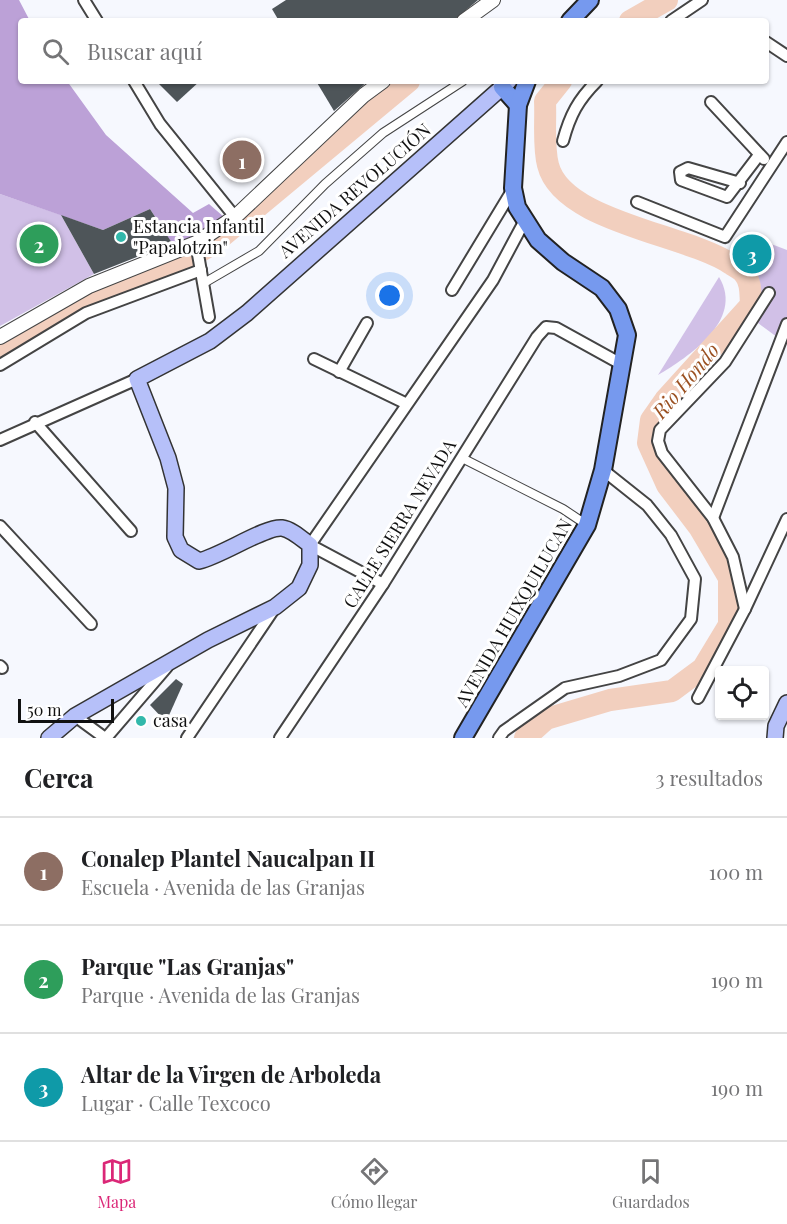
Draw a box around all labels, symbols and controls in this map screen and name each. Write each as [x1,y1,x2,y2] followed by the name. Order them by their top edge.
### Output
[18,18,769,84] search box
[39,35,72,68] icon: search
[87,36,202,66] text: Buscar aquí
[273,117,436,264] street label: AVENIDA REVOLUCIÓN
[222,138,262,182] pin: 1
[133,214,265,259] place label: Estancia Infantil "Papalotzin"
[20,222,58,266] pin: 2
[114,230,128,244] marker: Estancia Infantil "Papalotzin"
[732,232,771,276] pin: 3
[375,281,404,310] your location
[645,337,724,424] water label: Rio Hondo
[337,434,461,612] street label: CALLE SIERRA NEVADA
[449,514,577,712] street label: AVENIDA HUIXQUILUCAN
[715,666,769,720] map controls
[715,666,769,720] button: locate
[18,696,114,724] scale bar
[27,699,61,720] text: 50 m
[153,708,188,732] place label: casa
[134,714,148,728] marker: casa
[24,760,93,795] text: Cerca
[656,764,763,791] text: 3 resultados
[81,843,375,873] text: Conalep Plantel Naucalpan II
[40,858,47,885] text: 1
[709,858,763,885] text: 100 m
[81,873,365,900] text: Escuela · Avenida de las Granjas
[81,951,294,981] text: Parque "Las Granjas"
[38,966,49,993] text: 2
[711,966,763,993] text: 190 m
[81,981,360,1008] text: Parque · Avenida de las Granjas
[81,1059,381,1089] text: Altar de la Virgen de Arboleda
[39,1074,48,1101] text: 3
[711,1074,763,1101] text: 190 m
[81,1089,271,1116] text: Lugar · Calle Texcoco
[97,1155,136,1212] tab: Mapa
[331,1155,418,1212] tab: Cómo llegar
[612,1155,690,1212] tab: Guardados

